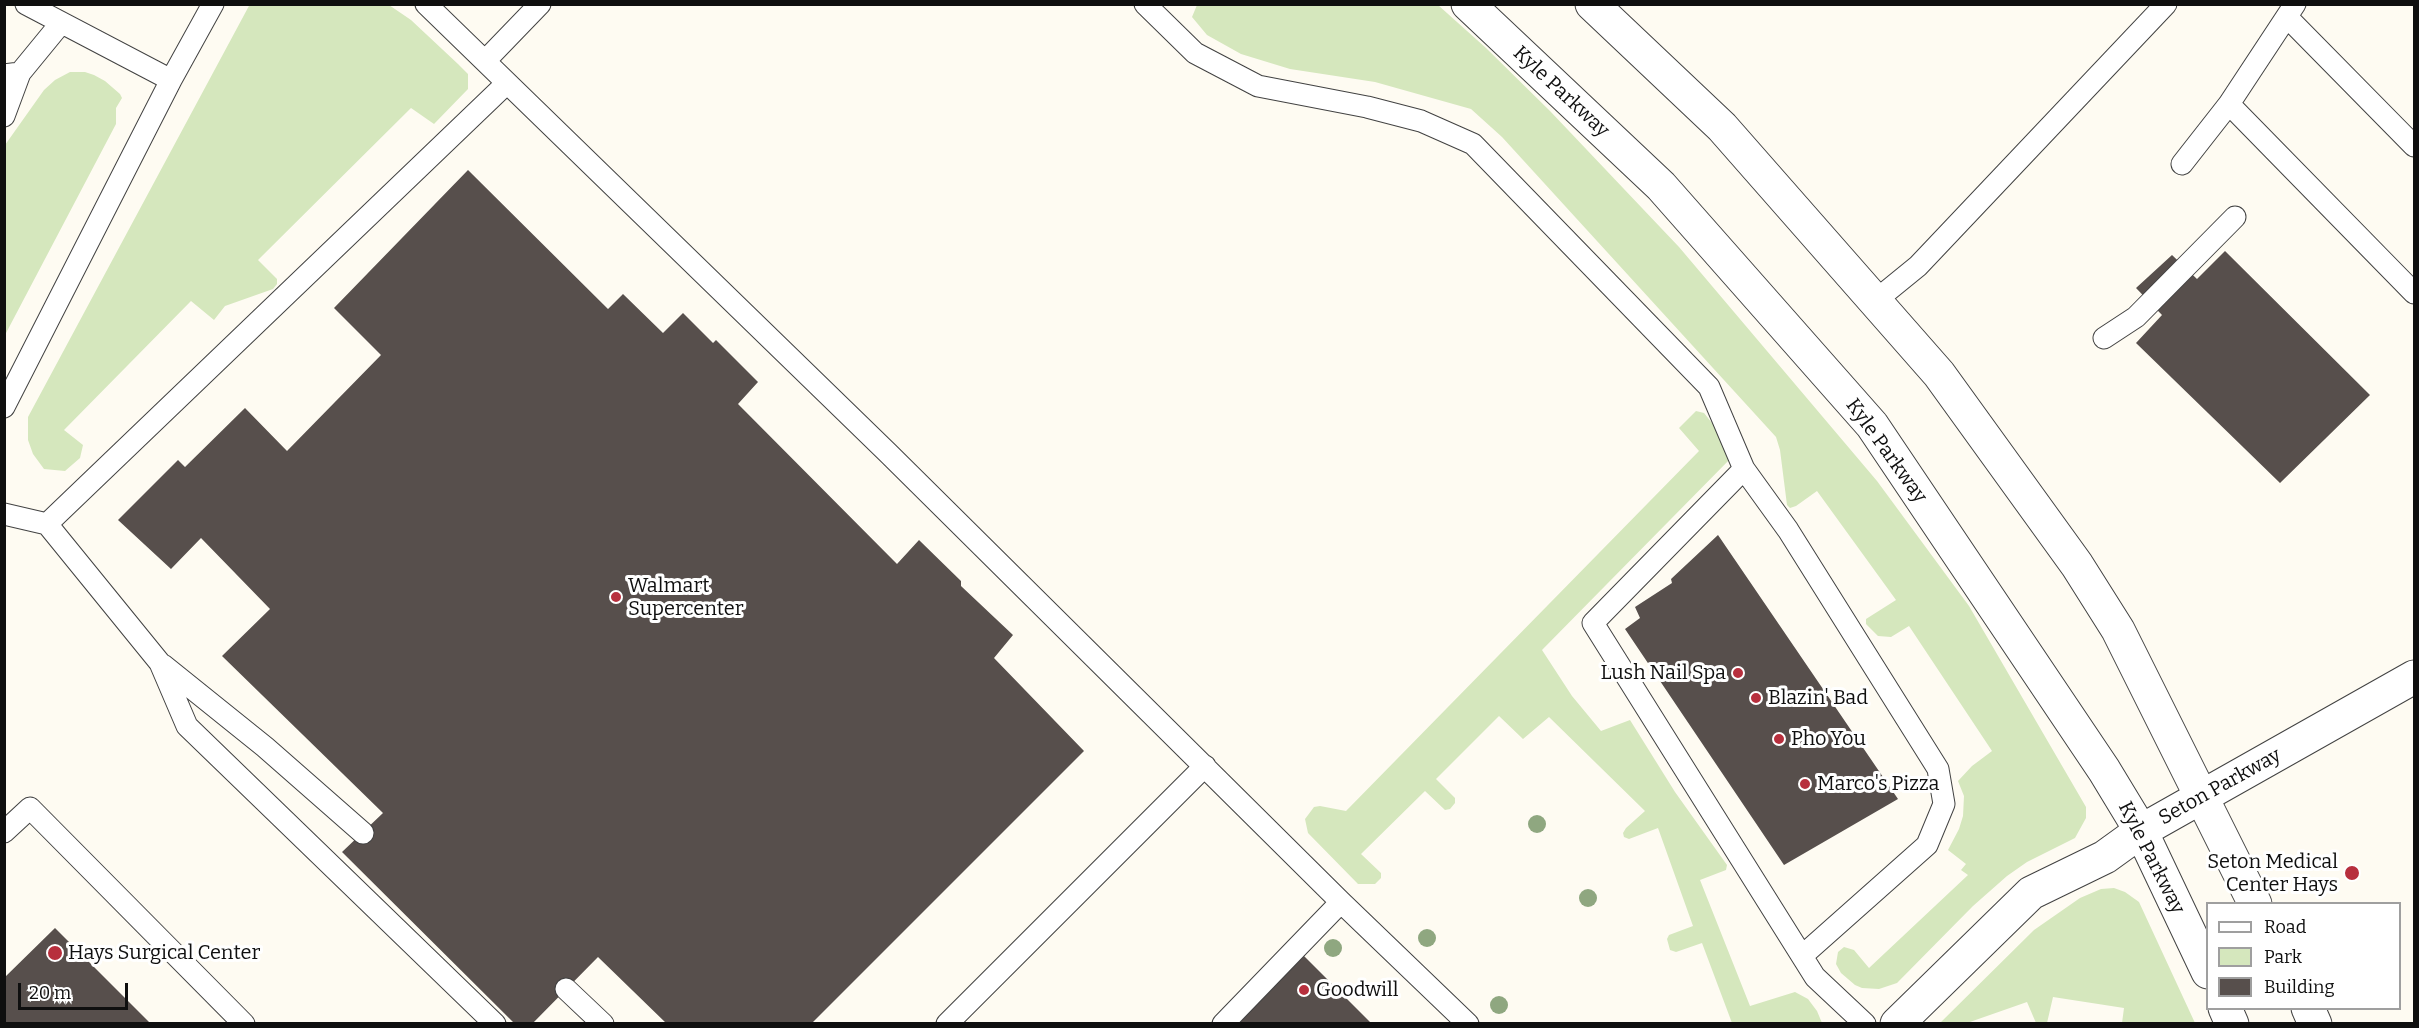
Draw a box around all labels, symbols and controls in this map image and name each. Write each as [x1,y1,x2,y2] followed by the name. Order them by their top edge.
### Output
[1508,41,1614,143] street label: Kyle Parkway
[1840,394,1932,508] street label: Kyle Parkway
[628,574,744,621] place label: Walmart Supercenter
[609,590,623,604] marker: Walmart Supercenter
[1600,661,1726,685] place label: Lush Nail Spa
[1731,666,1745,680] marker: Lush Nail Spa
[1768,686,1868,710] place label: Blazin' Bad
[1749,691,1763,705] marker: Blazin' Bad
[1791,727,1866,751] place label: Pho You
[1772,732,1786,746] marker: Pho You
[2155,743,2285,831] street label: Seton Parkway
[1817,772,1939,796] place label: Marco's Pizza
[1798,777,1812,791] marker: Marco's Pizza
[2112,798,2190,918] street label: Kyle Parkway
[2207,850,2338,897] place label: Seton Medical Center Hays
[2343,864,2361,882] marker: Seton Medical Center Hays
[2206,902,2401,1010] legend
[2264,916,2306,938] text: Road
[68,941,260,965] place label: Hays Surgical Center
[46,944,64,962] marker: Hays Surgical Center
[2264,946,2302,968] text: Park
[21,971,130,1009] scale bar
[2264,976,2335,998] text: Building
[1316,978,1399,1002] place label: Goodwill
[29,982,71,1004] text: 20 m
[1297,983,1311,997] marker: Goodwill

